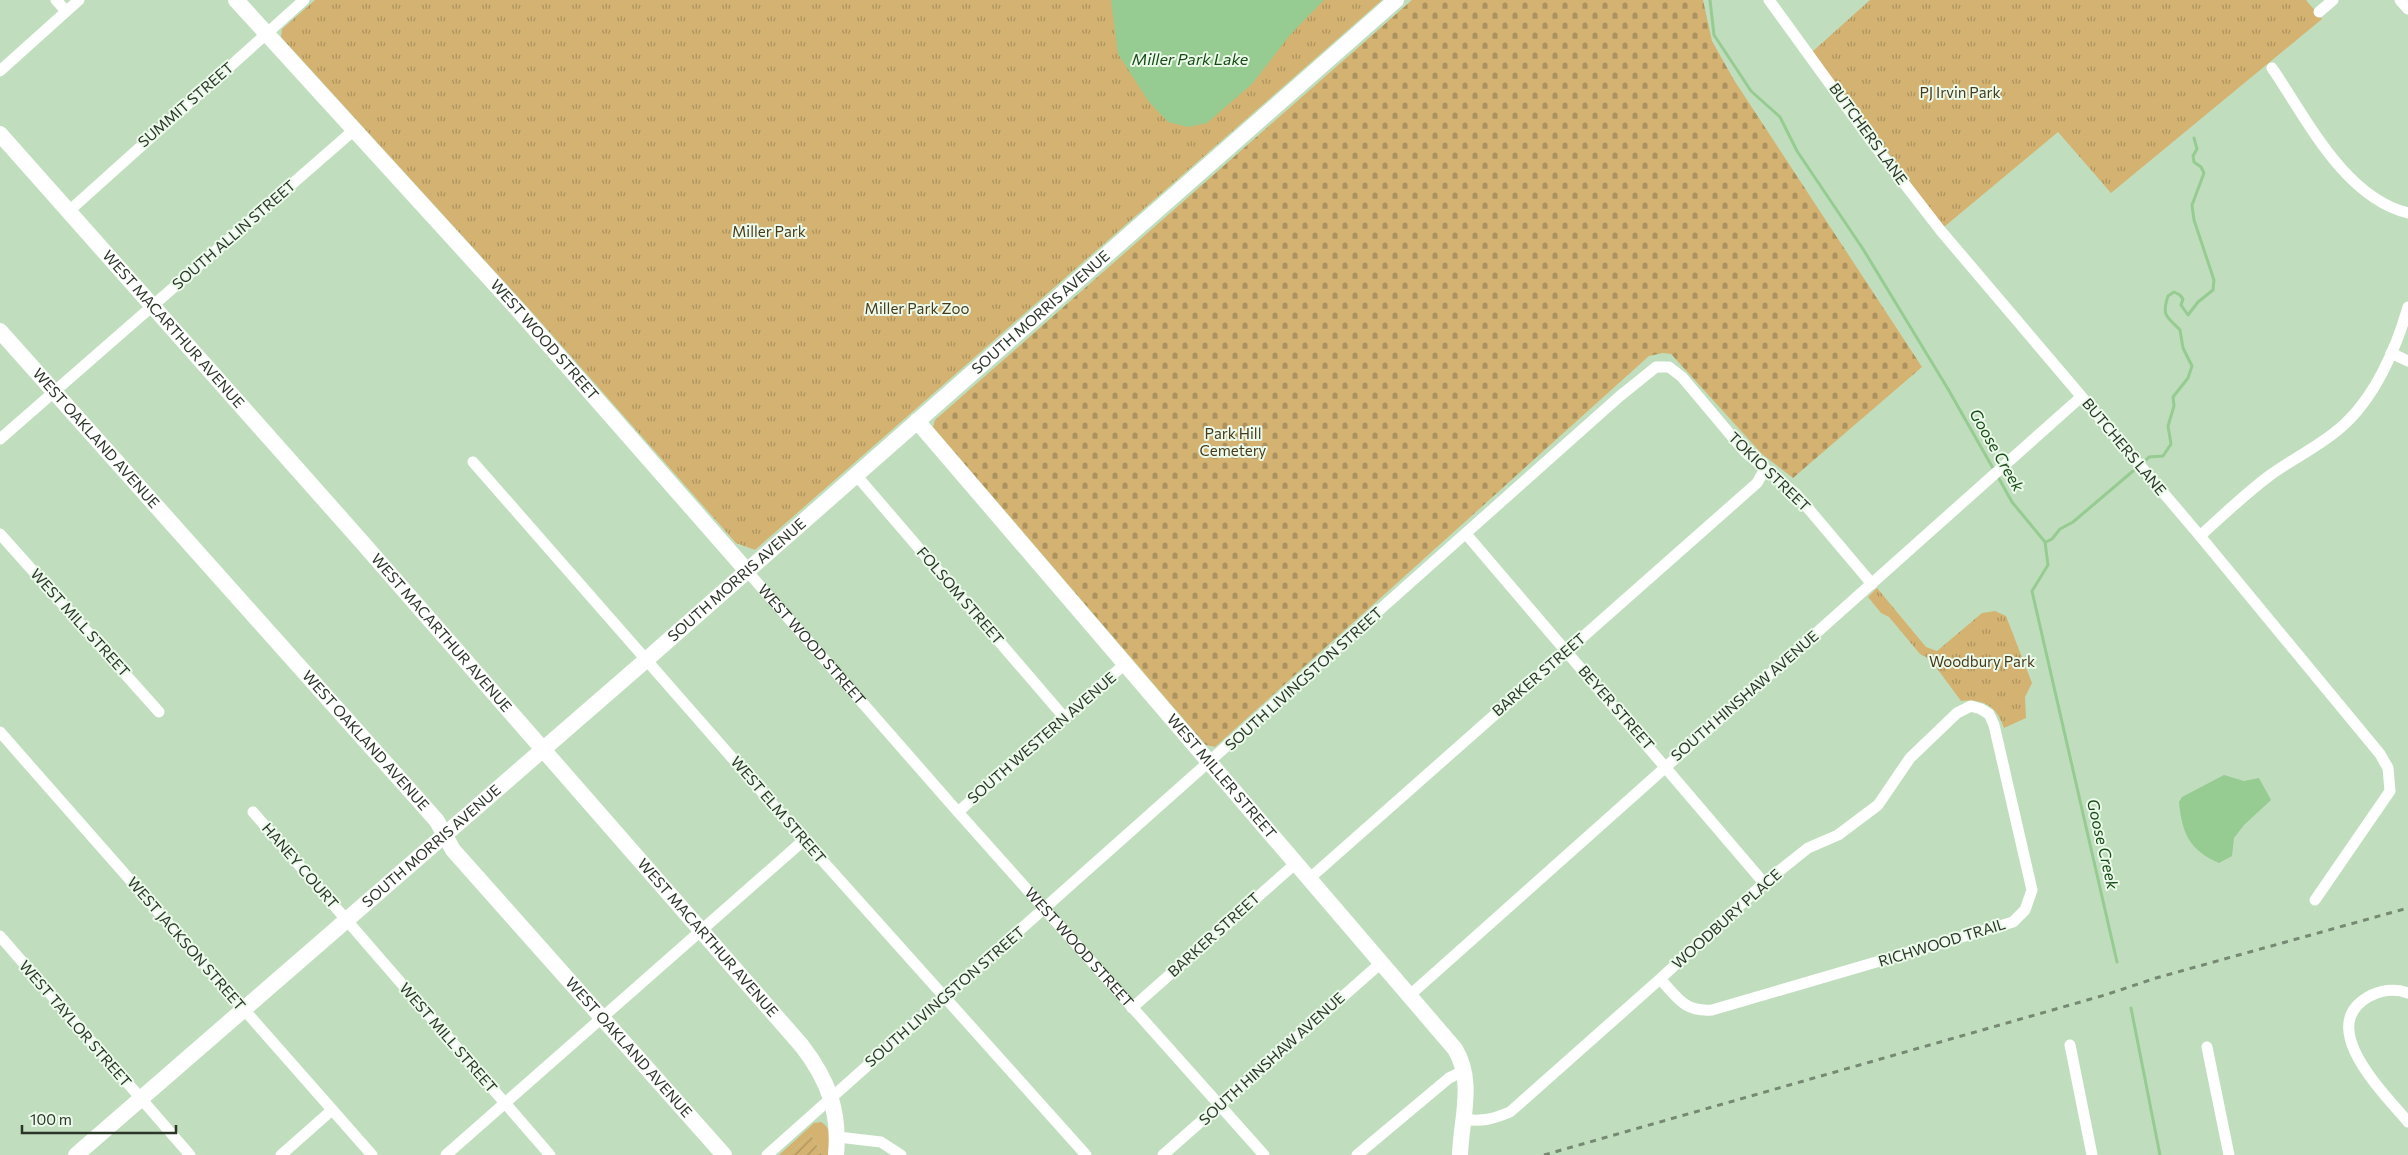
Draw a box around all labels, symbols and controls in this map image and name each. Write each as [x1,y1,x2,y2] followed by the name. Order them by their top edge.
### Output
[1132,49,1249,68] water label: Miller Park Lake
[134,58,237,151] street label: SUMMIT STREET
[1826,79,1912,188] street label: BUTCHERS LANE
[1919,83,2001,101] park label: PJ Irvin Park
[168,176,299,293] street label: SOUTH ALLIN STREET
[732,222,806,240] park label: Miller Park
[99,246,249,411] street label: WEST MACARTHUR AVENUE
[968,246,1113,377] street label: SOUTH MORRIS AVENUE
[487,275,603,404] street label: WEST WOOD STREET
[865,299,969,317] park label: Miller Park Zoo
[29,364,164,512] street label: WEST OAKLAND AVENUE
[2079,394,2171,499] street label: BUTCHERS LANE
[1966,405,2029,495] water label: Goose Creek
[1200,424,1267,459] park label: Park Hill Cemetery
[1725,428,1815,515] street label: TOKIO STREET
[664,514,809,645] street label: SOUTH MORRIS AVENUE
[914,543,1008,648] street label: FOLSOM STREET
[368,549,516,715] street label: WEST MACARTHUR AVENUE
[27,564,134,681] street label: WEST MILL STREET
[755,580,870,708] street label: WEST WOOD STREET
[1221,603,1386,754] street label: SOUTH LIVINGSTON STREET
[1667,626,1822,764] street label: SOUTH HINSHAW AVENUE
[1488,629,1589,720] street label: BARKER STREET
[1929,652,2035,670] park label: Woodbury Park
[1575,661,1659,753] street label: BEYER STREET
[299,666,433,814] street label: WEST OAKLAND AVENUE
[963,668,1119,807] street label: SOUTH WESTERN AVENUE
[1164,710,1281,842] street label: WEST MILLER STREET
[727,752,830,867] street label: WEST ELM STREET
[358,780,504,911] street label: SOUTH MORRIS AVENUE
[2084,797,2123,891] water label: Goose Creek
[259,819,343,912] street label: HANEY COURT
[634,854,782,1020] street label: WEST MACARTHUR AVENUE
[1668,864,1785,972] street label: WOODBURY PLACE
[124,873,250,1014] street label: WEST JACKSON STREET
[1022,883,1138,1011] street label: WEST WOOD STREET
[1164,888,1263,980] street label: BARKER STREET
[1876,914,2008,970] street label: RICHWOOD TRAIL
[861,922,1028,1070] street label: SOUTH LIVINGSTON STREET
[16,956,136,1091] street label: WEST TAYLOR STREET
[562,973,696,1121] street label: WEST OAKLAND AVENUE
[396,979,502,1096] street label: WEST MILL STREET
[1195,988,1348,1128] street label: SOUTH HINSHAW AVENUE
[22,1102,176,1134] scale bar
[30,1110,72,1128] text: 100 m

